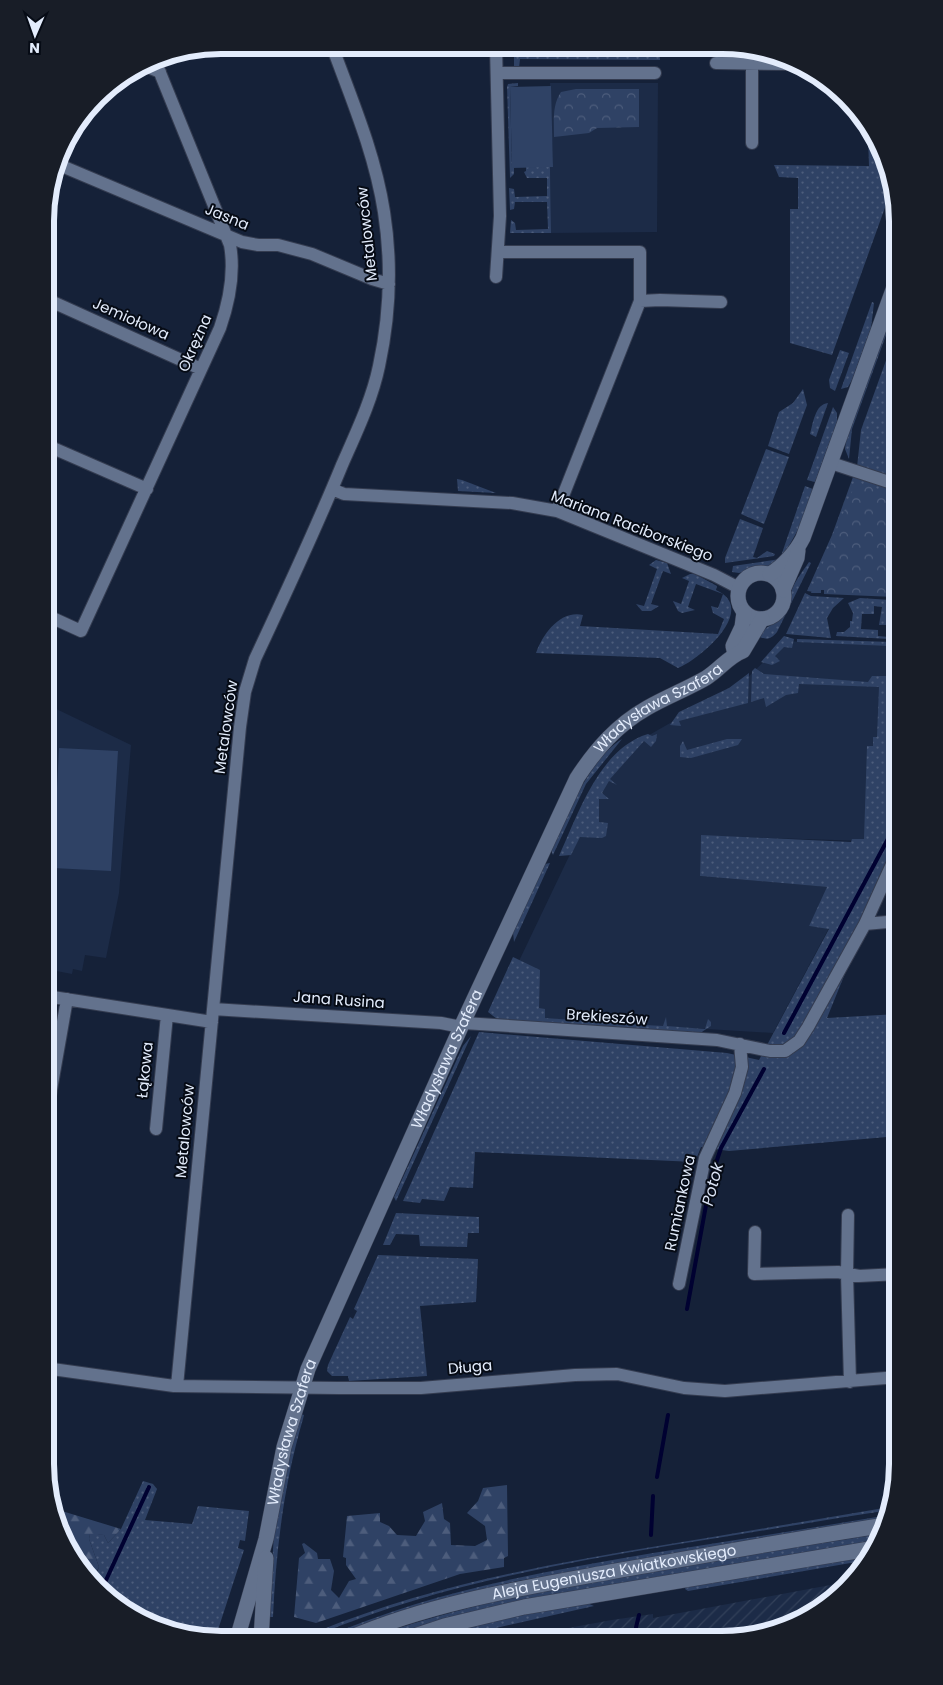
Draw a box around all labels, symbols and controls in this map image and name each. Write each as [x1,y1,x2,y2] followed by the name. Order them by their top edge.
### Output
[10,10,60,60] north arrow
[29,38,40,58] text: N
[351,185,382,282] street label: Metalowców
[202,198,252,235] street label: Jasna
[90,292,173,345] street label: Jemiołowa
[173,311,217,375] street label: Okrężna
[548,485,716,566] street label: Mariana Raciborskiego
[589,658,727,757] street label: Władysława Szafera
[209,678,243,775] street label: Metalowców
[293,986,386,1013] street label: Jana Rusina
[406,986,487,1132] street label: Władysława Szafera
[566,1003,649,1030] street label: Brekieszów
[131,1041,158,1099] street label: Łąkowa
[170,1082,199,1179] street label: Metalowców
[659,1153,700,1253] street label: Rumiankowa
[696,1159,729,1208] water label: Potok
[447,1354,493,1379] street label: Długa
[262,1355,321,1507] street label: Władysława Szafera
[490,1539,738,1604] street label: Aleja Eugeniusza Kwiatkowskiego

